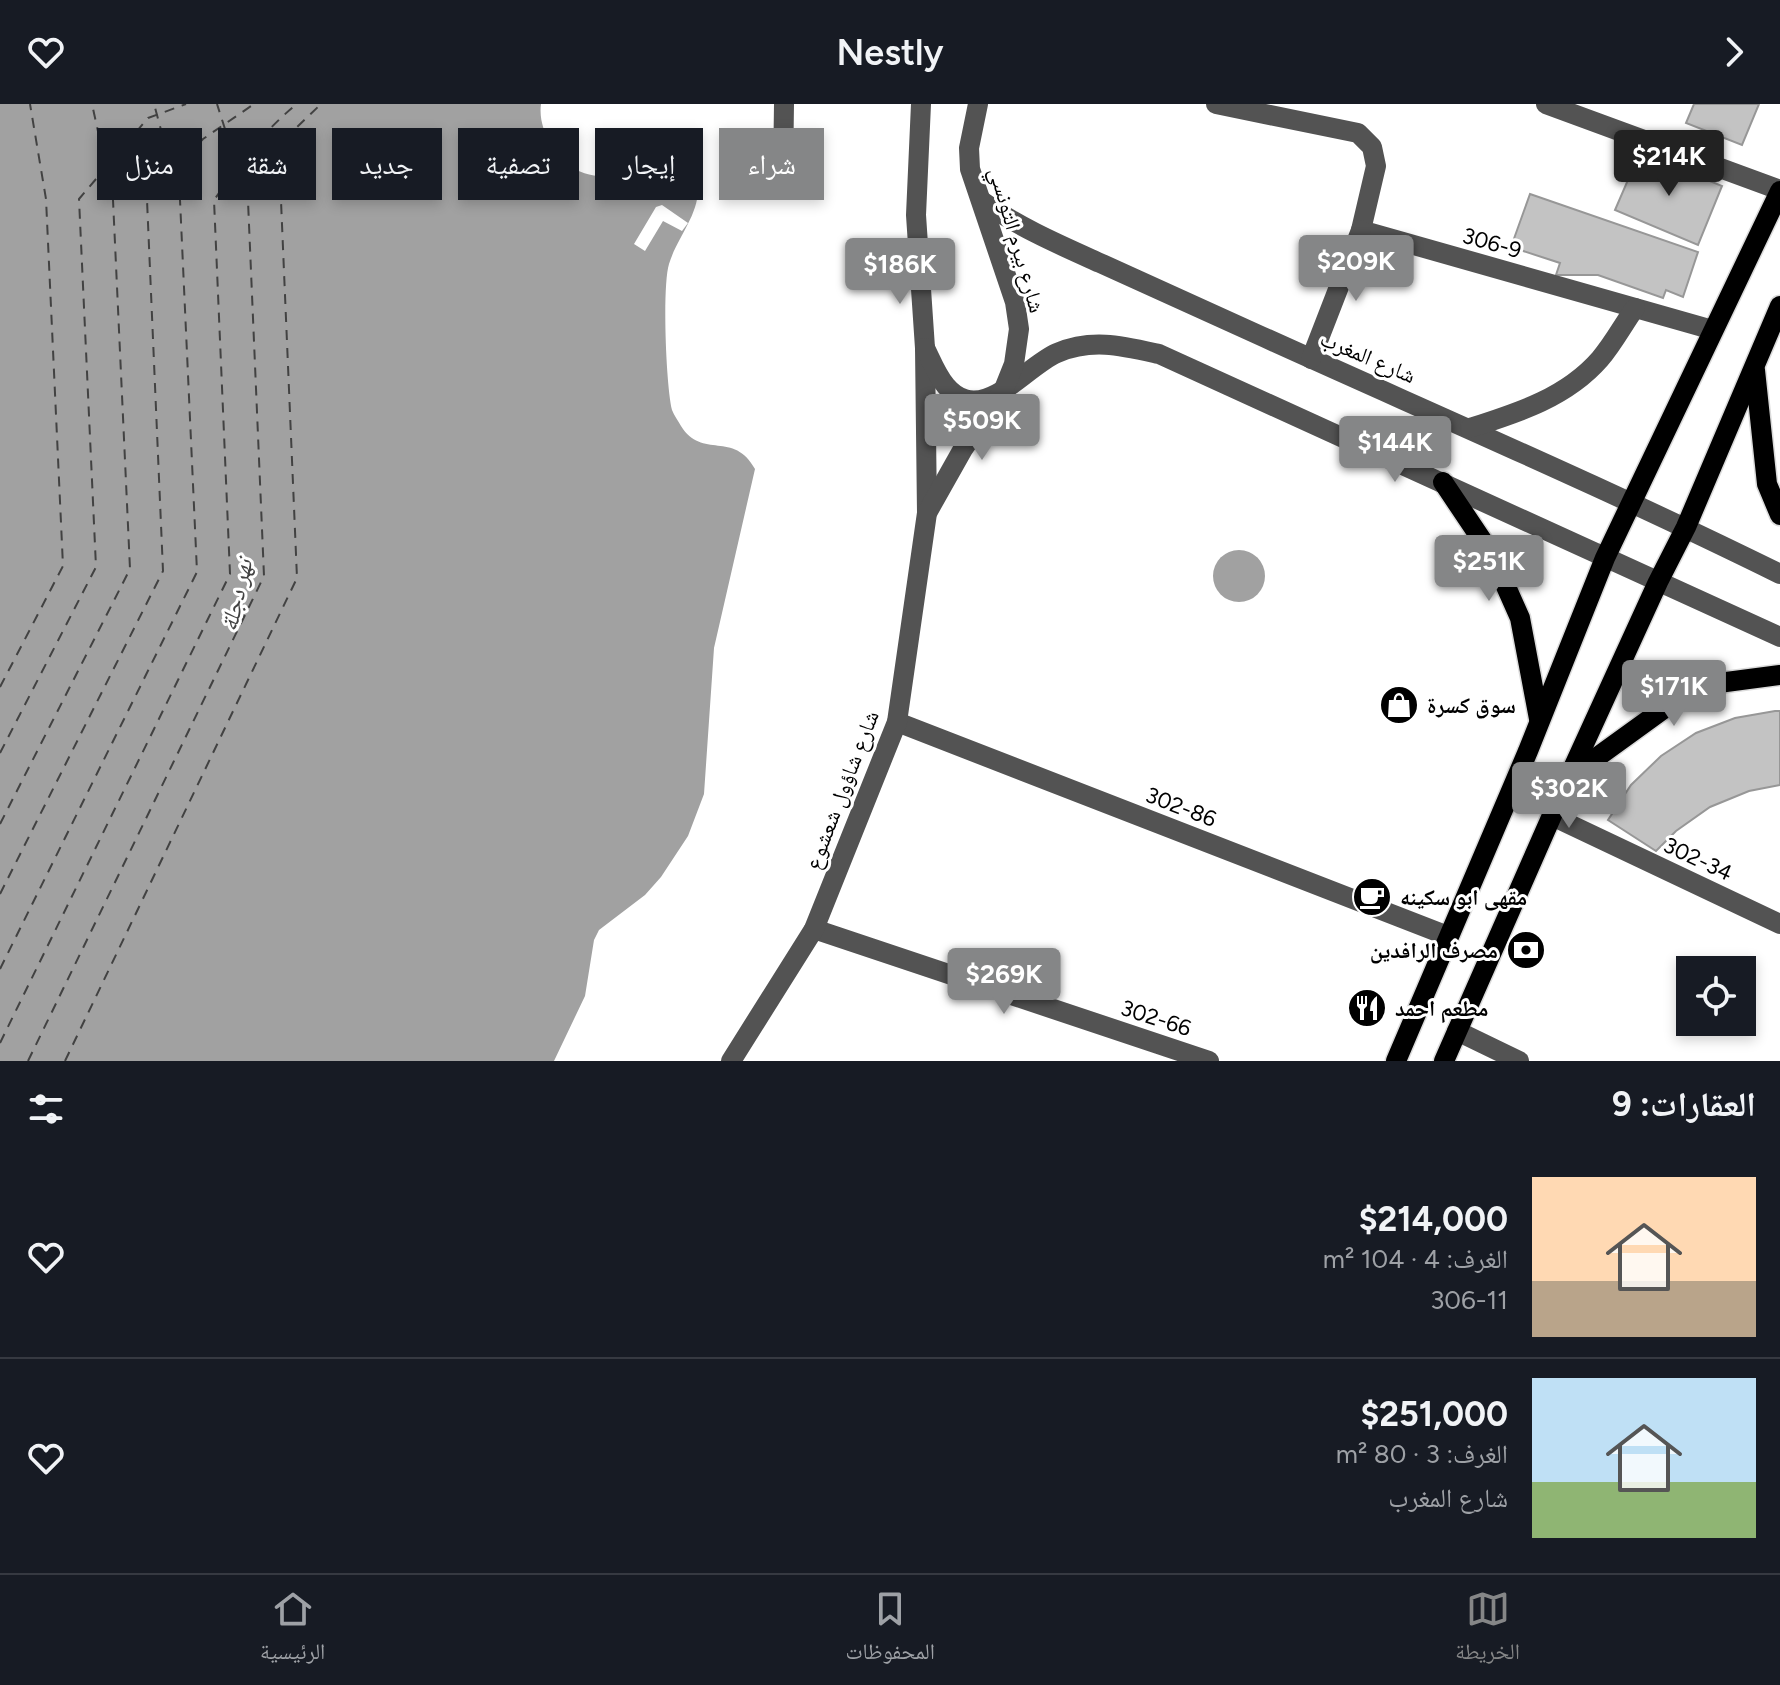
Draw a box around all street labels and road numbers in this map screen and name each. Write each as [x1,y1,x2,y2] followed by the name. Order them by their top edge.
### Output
[980,164,1051,317] street label: شارع بيرم التونسي
[1459,222,1525,264] street label: 306-9
[1316,325,1420,389] street label: شارع المغرب
[799,707,885,873] street label: شارع شاؤول شعشوع
[1142,781,1220,833] street label: 302-86
[1659,831,1737,887] street label: 302-34
[1117,994,1195,1042] street label: 302-66

